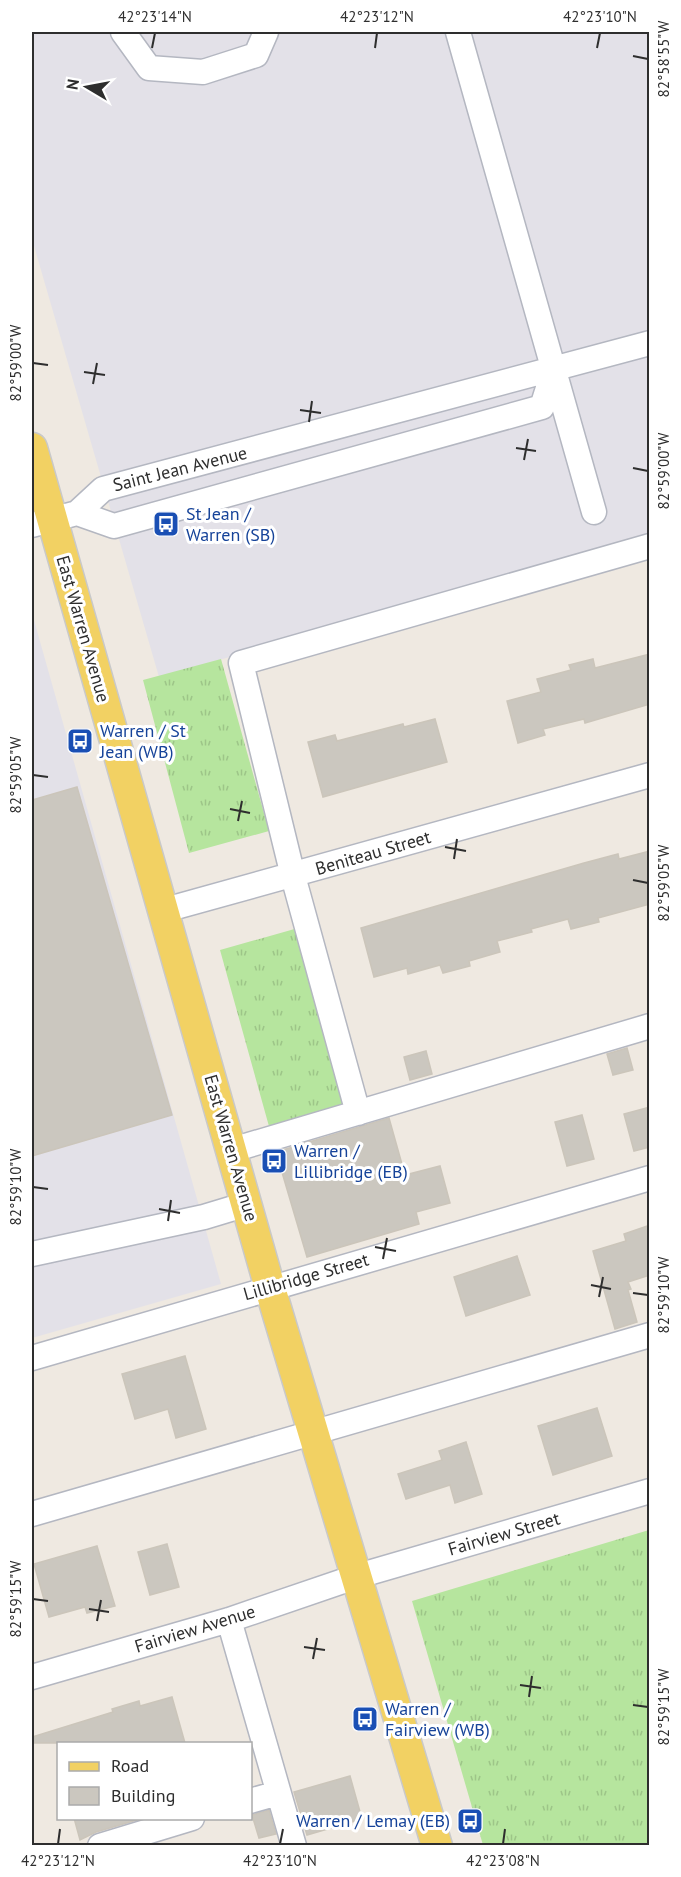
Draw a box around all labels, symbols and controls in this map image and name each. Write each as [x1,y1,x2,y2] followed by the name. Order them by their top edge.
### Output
[118,7,192,26] text: 42°23'14"N
[340,7,414,26] text: 42°23'12"N
[563,7,637,26] text: 42°23'10"N
[654,20,673,97] text: 82°58'55"W
[57,57,117,117] north arrow
[61,77,83,91] text: N
[6,324,25,401] text: 82°59'00"W
[654,432,673,509] text: 82°59'00"W
[110,441,249,496] street label: Saint Jean Avenue
[186,502,275,546] place label: St Jean / Warren (SB)
[151,509,181,539] bus stop icon: St Jean / Warren (SB)
[52,553,115,705] street label: East Warren Avenue
[99,719,186,763] place label: Warren / St Jean (WB)
[65,726,95,756] bus stop icon: Warren / St Jean (WB)
[6,736,25,813] text: 82°59'05"W
[313,825,433,880] street label: Beniteau Street
[654,844,673,921] text: 82°59'05"W
[200,1072,263,1224] street label: East Warren Avenue
[294,1139,408,1183] place label: Warren / Lillibridge (EB)
[259,1146,289,1176] bus stop icon: Warren / Lillibridge (EB)
[6,1148,25,1225] text: 82°59'10"W
[240,1248,371,1305] street label: Lillibridge Street
[654,1256,673,1333] text: 82°59'10"W
[445,1507,562,1560] street label: Fairview Street
[6,1560,25,1637] text: 82°59'15"W
[132,1599,258,1658] street label: Fairview Avenue
[654,1668,673,1745] text: 82°59'15"W
[385,1697,490,1741] place label: Warren / Fairview (WB)
[350,1704,380,1734] bus stop icon: Warren / Fairview (WB)
[57,1742,252,1820] legend
[111,1754,149,1777] text: Road
[111,1784,175,1807] text: Building
[455,1806,485,1836] bus stop icon: Warren / Lemay (EB)
[296,1809,450,1832] place label: Warren / Lemay (EB)
[21,1851,95,1870] text: 42°23'12"N
[243,1851,317,1870] text: 42°23'10"N
[466,1851,540,1870] text: 42°23'08"N

